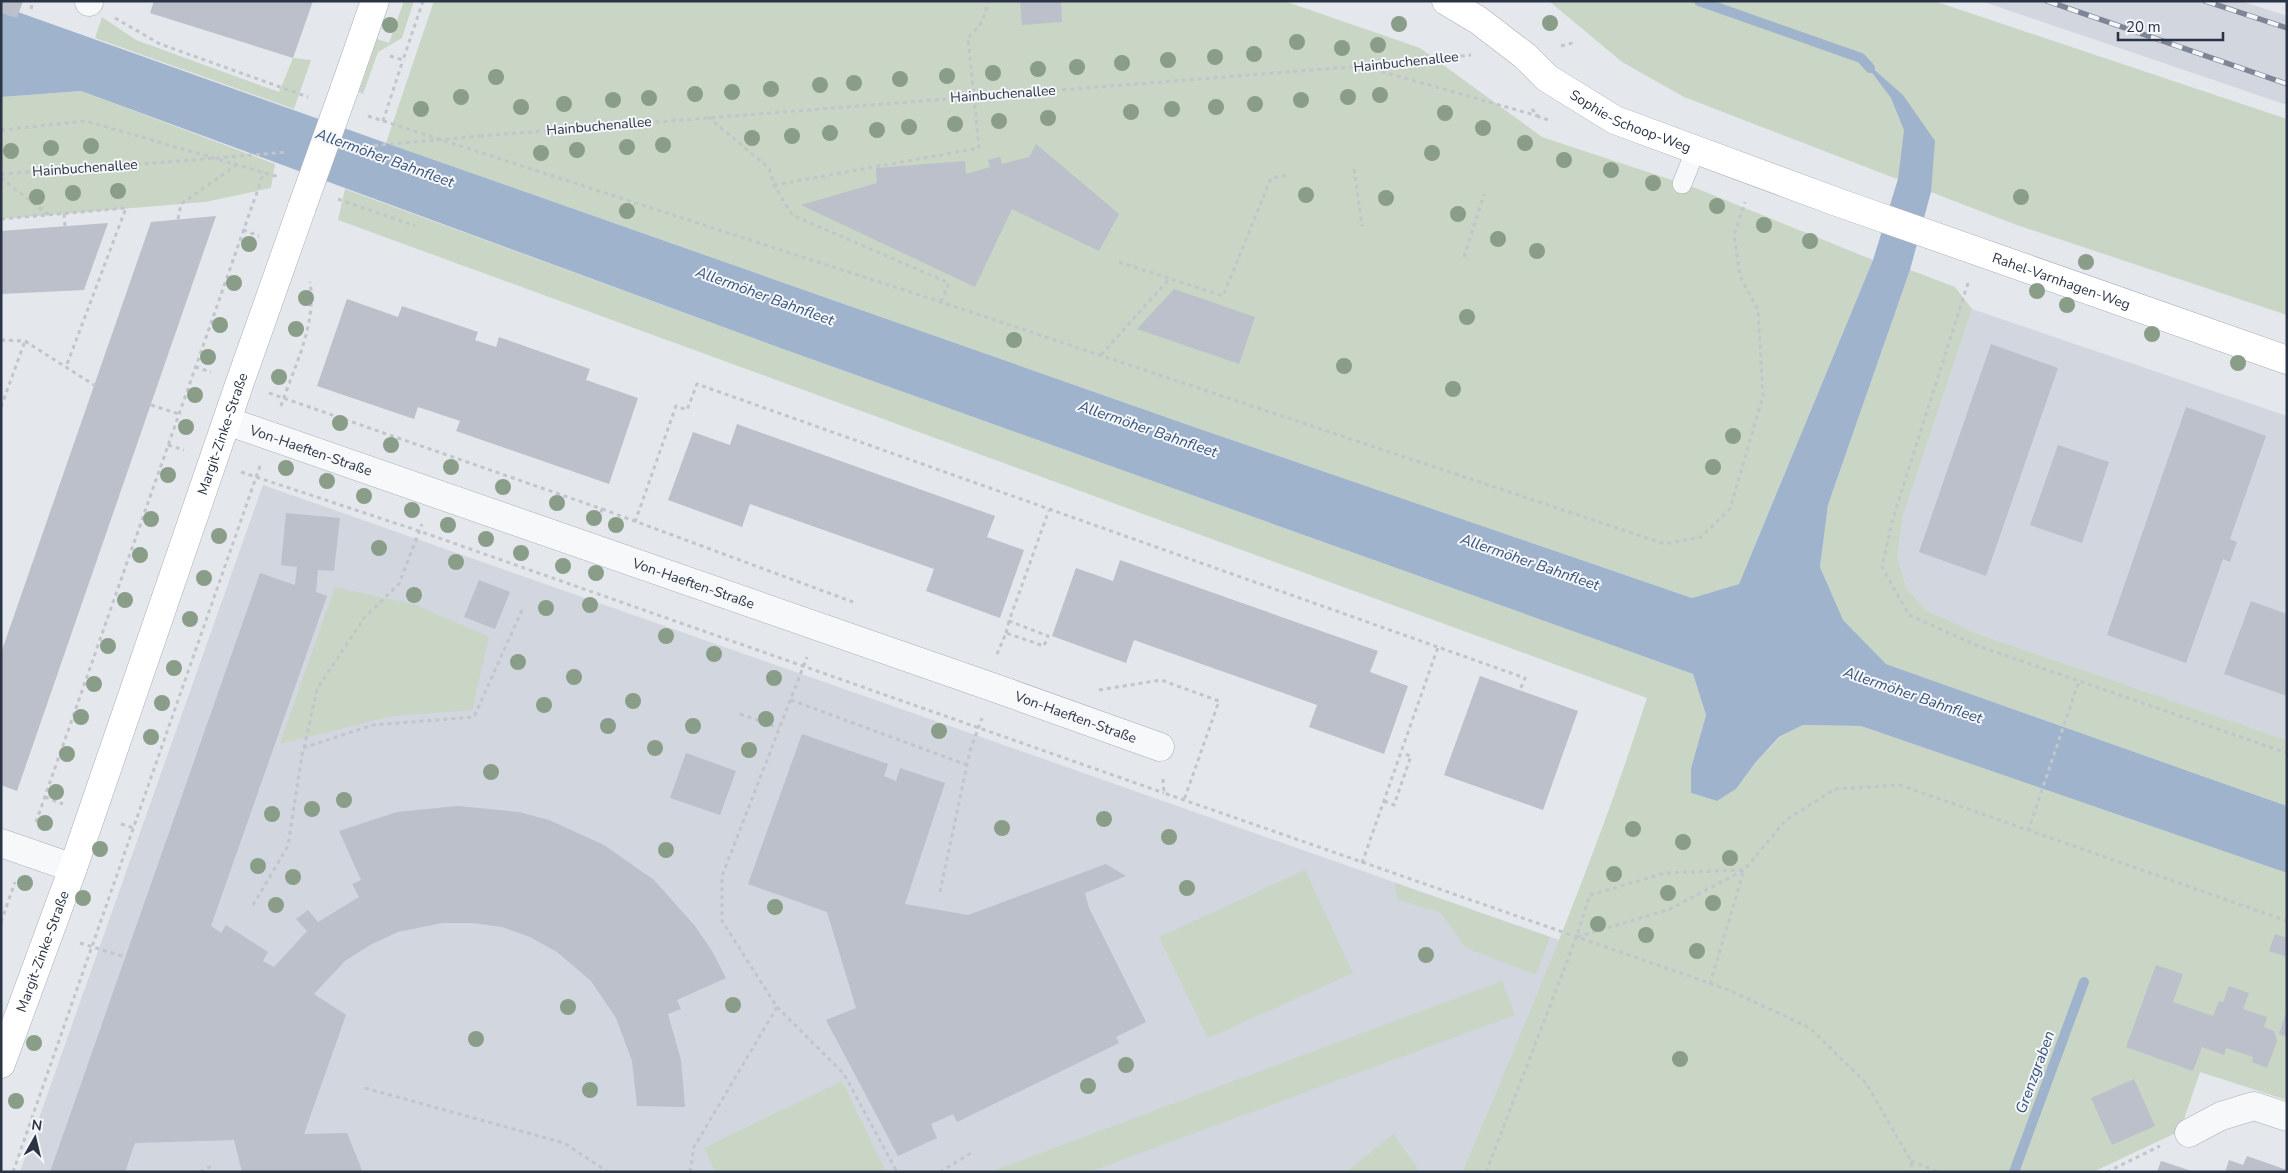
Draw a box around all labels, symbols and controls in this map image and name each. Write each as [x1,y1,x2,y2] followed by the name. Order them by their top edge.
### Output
[2118,10,2223,42] scale bar
[2126,17,2161,37] text: 20 m
[1352,47,1460,77] street label: Hainbuchenallee
[950,81,1056,107] street label: Hainbuchenallee
[1566,85,1694,157] street label: Sophie-Schoop-Weg
[546,112,652,140] street label: Hainbuchenallee
[312,123,458,193] water label: Allermöher Bahnfleet
[32,155,138,181] street label: Hainbuchenallee
[1990,248,2133,314] street label: Rahel-Varnhagen-Weg
[692,261,838,331] water label: Allermöher Bahnfleet
[192,370,252,497] street label: Margit-Zinke-Straße
[1075,396,1221,462] water label: Allermöher Bahnfleet
[246,420,375,480] street label: Von-Haeften-Straße
[1457,529,1603,595] water label: Allermöher Bahnfleet
[629,553,757,613] street label: Von-Haeften-Straße
[1840,662,1986,728] water label: Allermöher Bahnfleet
[1011,686,1139,747] street label: Von-Haeften-Straße
[11,888,73,1015] street label: Margit-Zinke-Straße
[2011,1028,2059,1116] water label: Grenzgraben
[10,1113,60,1163] north arrow
[30,1115,43,1136] text: N

